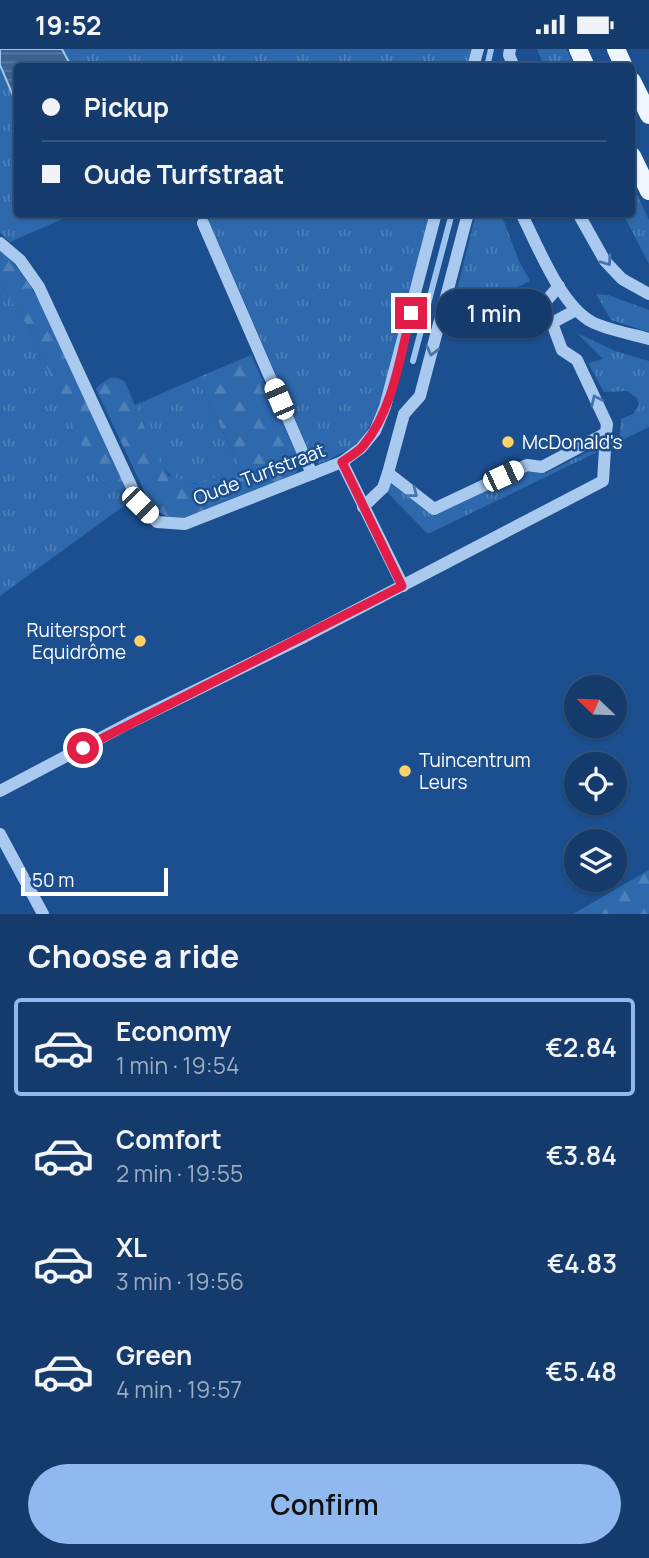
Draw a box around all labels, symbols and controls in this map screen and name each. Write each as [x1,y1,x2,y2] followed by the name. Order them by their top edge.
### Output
[35,7,102,43] text: 19:52
[84,89,169,125] text: Pickup
[84,156,284,192] text: Oude Turfstraat
[598,253,611,266] one-way arrow
[436,289,551,337] callout: 1 min
[395,297,427,329] route end
[467,297,521,329] text: 1 min
[426,345,440,357] one-way arrow
[262,376,297,422] car
[590,395,604,407] one-way arrow
[522,429,623,455] place label: McDonald's
[500,434,516,450] marker: McDonald's
[189,437,329,511] street label: Oude Turfstraat
[480,458,527,494] car
[118,483,163,527] car
[405,485,418,497] one-way arrow
[27,617,126,665] place label: Ruitersport Equidrôme
[132,633,148,649] marker: Ruitersport Equidrôme
[564,675,626,739] north arrow
[564,675,627,892] map controls
[67,732,99,764] route start
[419,747,531,795] place label: Tuincentrum Leurs
[564,752,627,815] button: locate
[397,763,413,779] marker: Tuincentrum Leurs
[564,829,627,892] button: layers
[21,865,168,897] scale bar
[32,867,74,893] text: 50 m
[28,934,239,978] text: Choose a ride
[116,1013,231,1049] text: Economy
[32,1016,95,1079] icon: car
[546,1029,617,1065] text: €2.84
[116,1049,239,1081] text: 1 min · 19:54
[116,1121,222,1157] text: Comfort
[32,1124,95,1187] icon: car
[546,1137,617,1173] text: €3.84
[116,1157,243,1189] text: 2 min · 19:55
[116,1229,147,1265] text: XL
[32,1232,95,1295] icon: car
[547,1245,617,1281] text: €4.83
[116,1265,244,1297] text: 3 min · 19:56
[116,1337,192,1373] text: Green
[32,1340,95,1403] icon: car
[546,1353,617,1389] text: €5.48
[116,1373,242,1405] text: 4 min · 19:57
[28,1464,621,1544] button: Confirm

